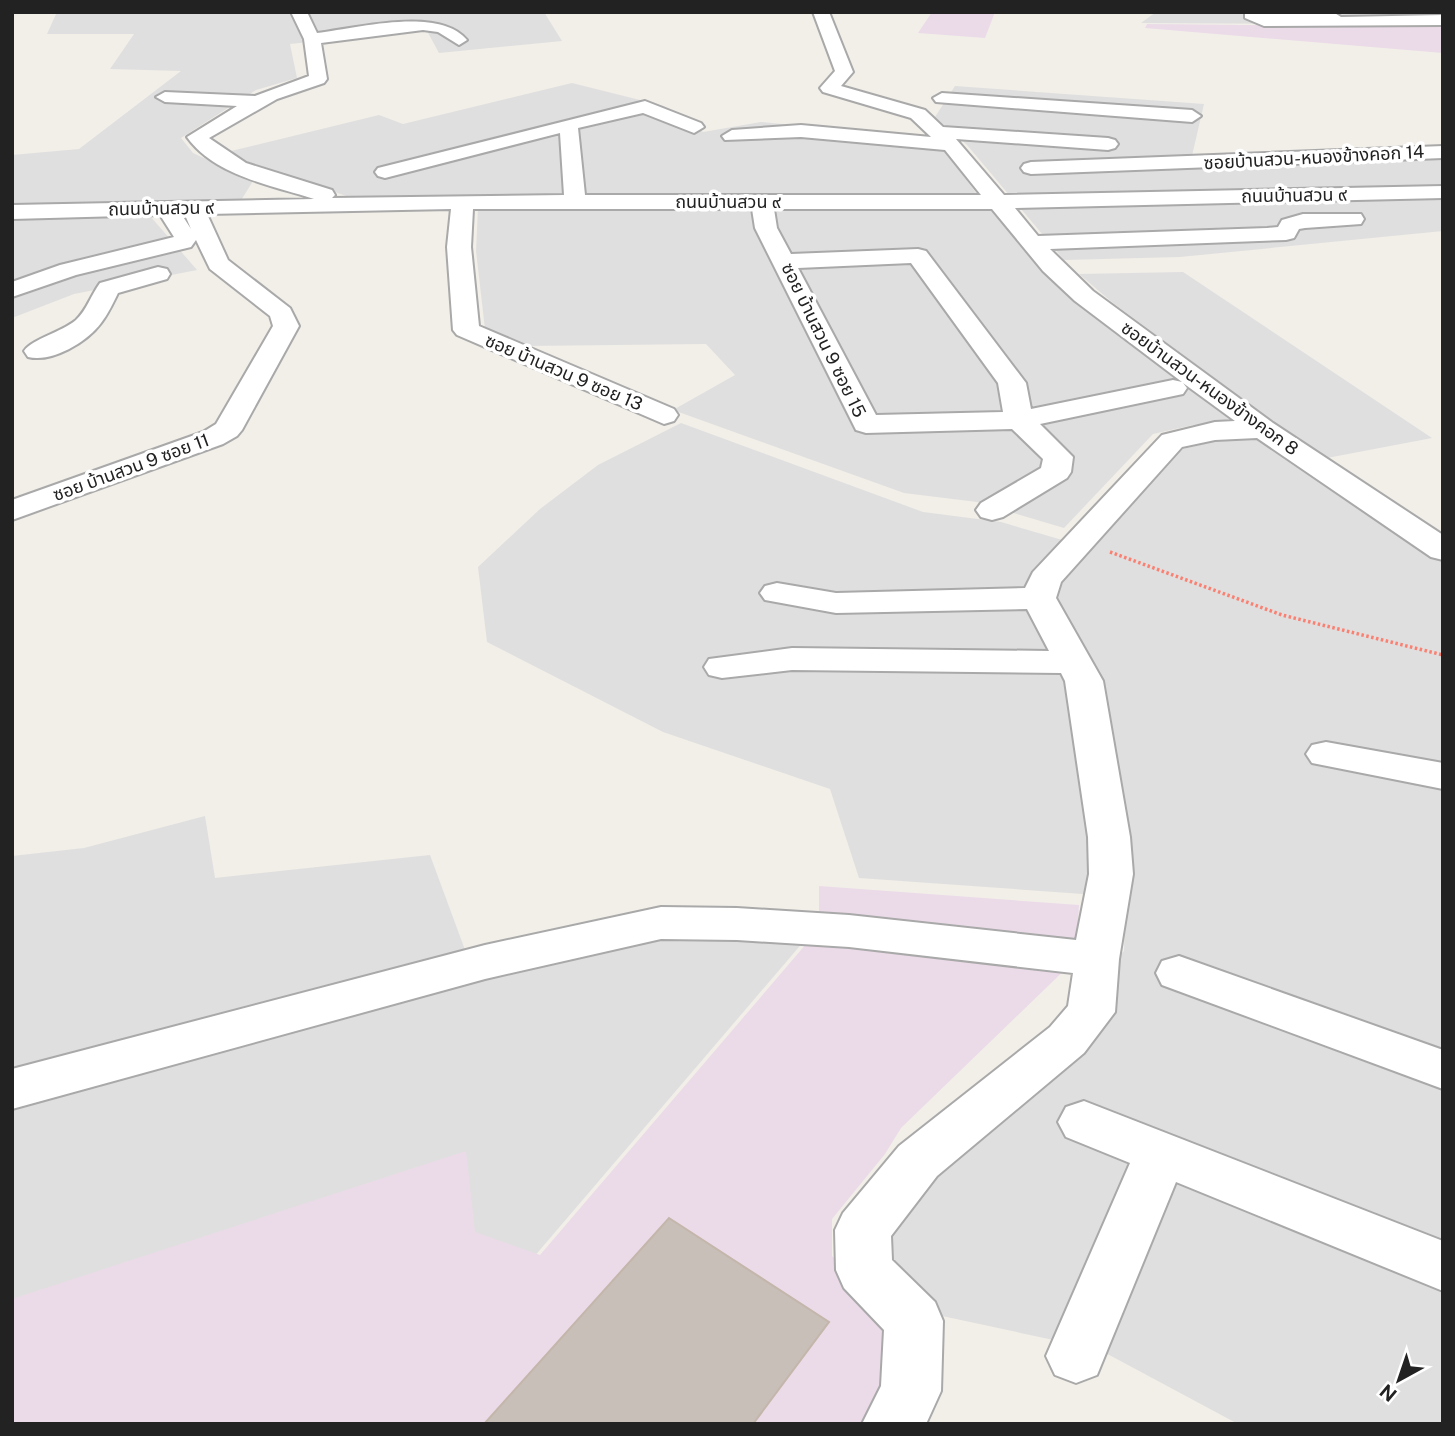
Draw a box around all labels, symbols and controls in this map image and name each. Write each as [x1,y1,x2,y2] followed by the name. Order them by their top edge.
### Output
[1203,141,1425,173] street label: ซอยบ้านสวน-หนองข้างคอก 14
[1241,184,1347,206] street label: ถนนบ้านสวน ๙
[675,191,781,212] street label: ถนนบ้านสวน ๙
[108,197,214,219] street label: ถนนบ้านสวน ๙
[778,259,870,421] street label: ซอย บ้านสวน 9 ซอย 15
[1117,317,1303,459] street label: ซอยบ้านสวน-หนองข้างคอก 8
[482,329,646,415] street label: ซอย บ้านสวน 9 ซอย 13
[50,429,212,505] street label: ซอย บ้านสวน 9 ซอย 11
[1364,1345,1434,1415] north arrow
[1375,1380,1401,1406] text: N

